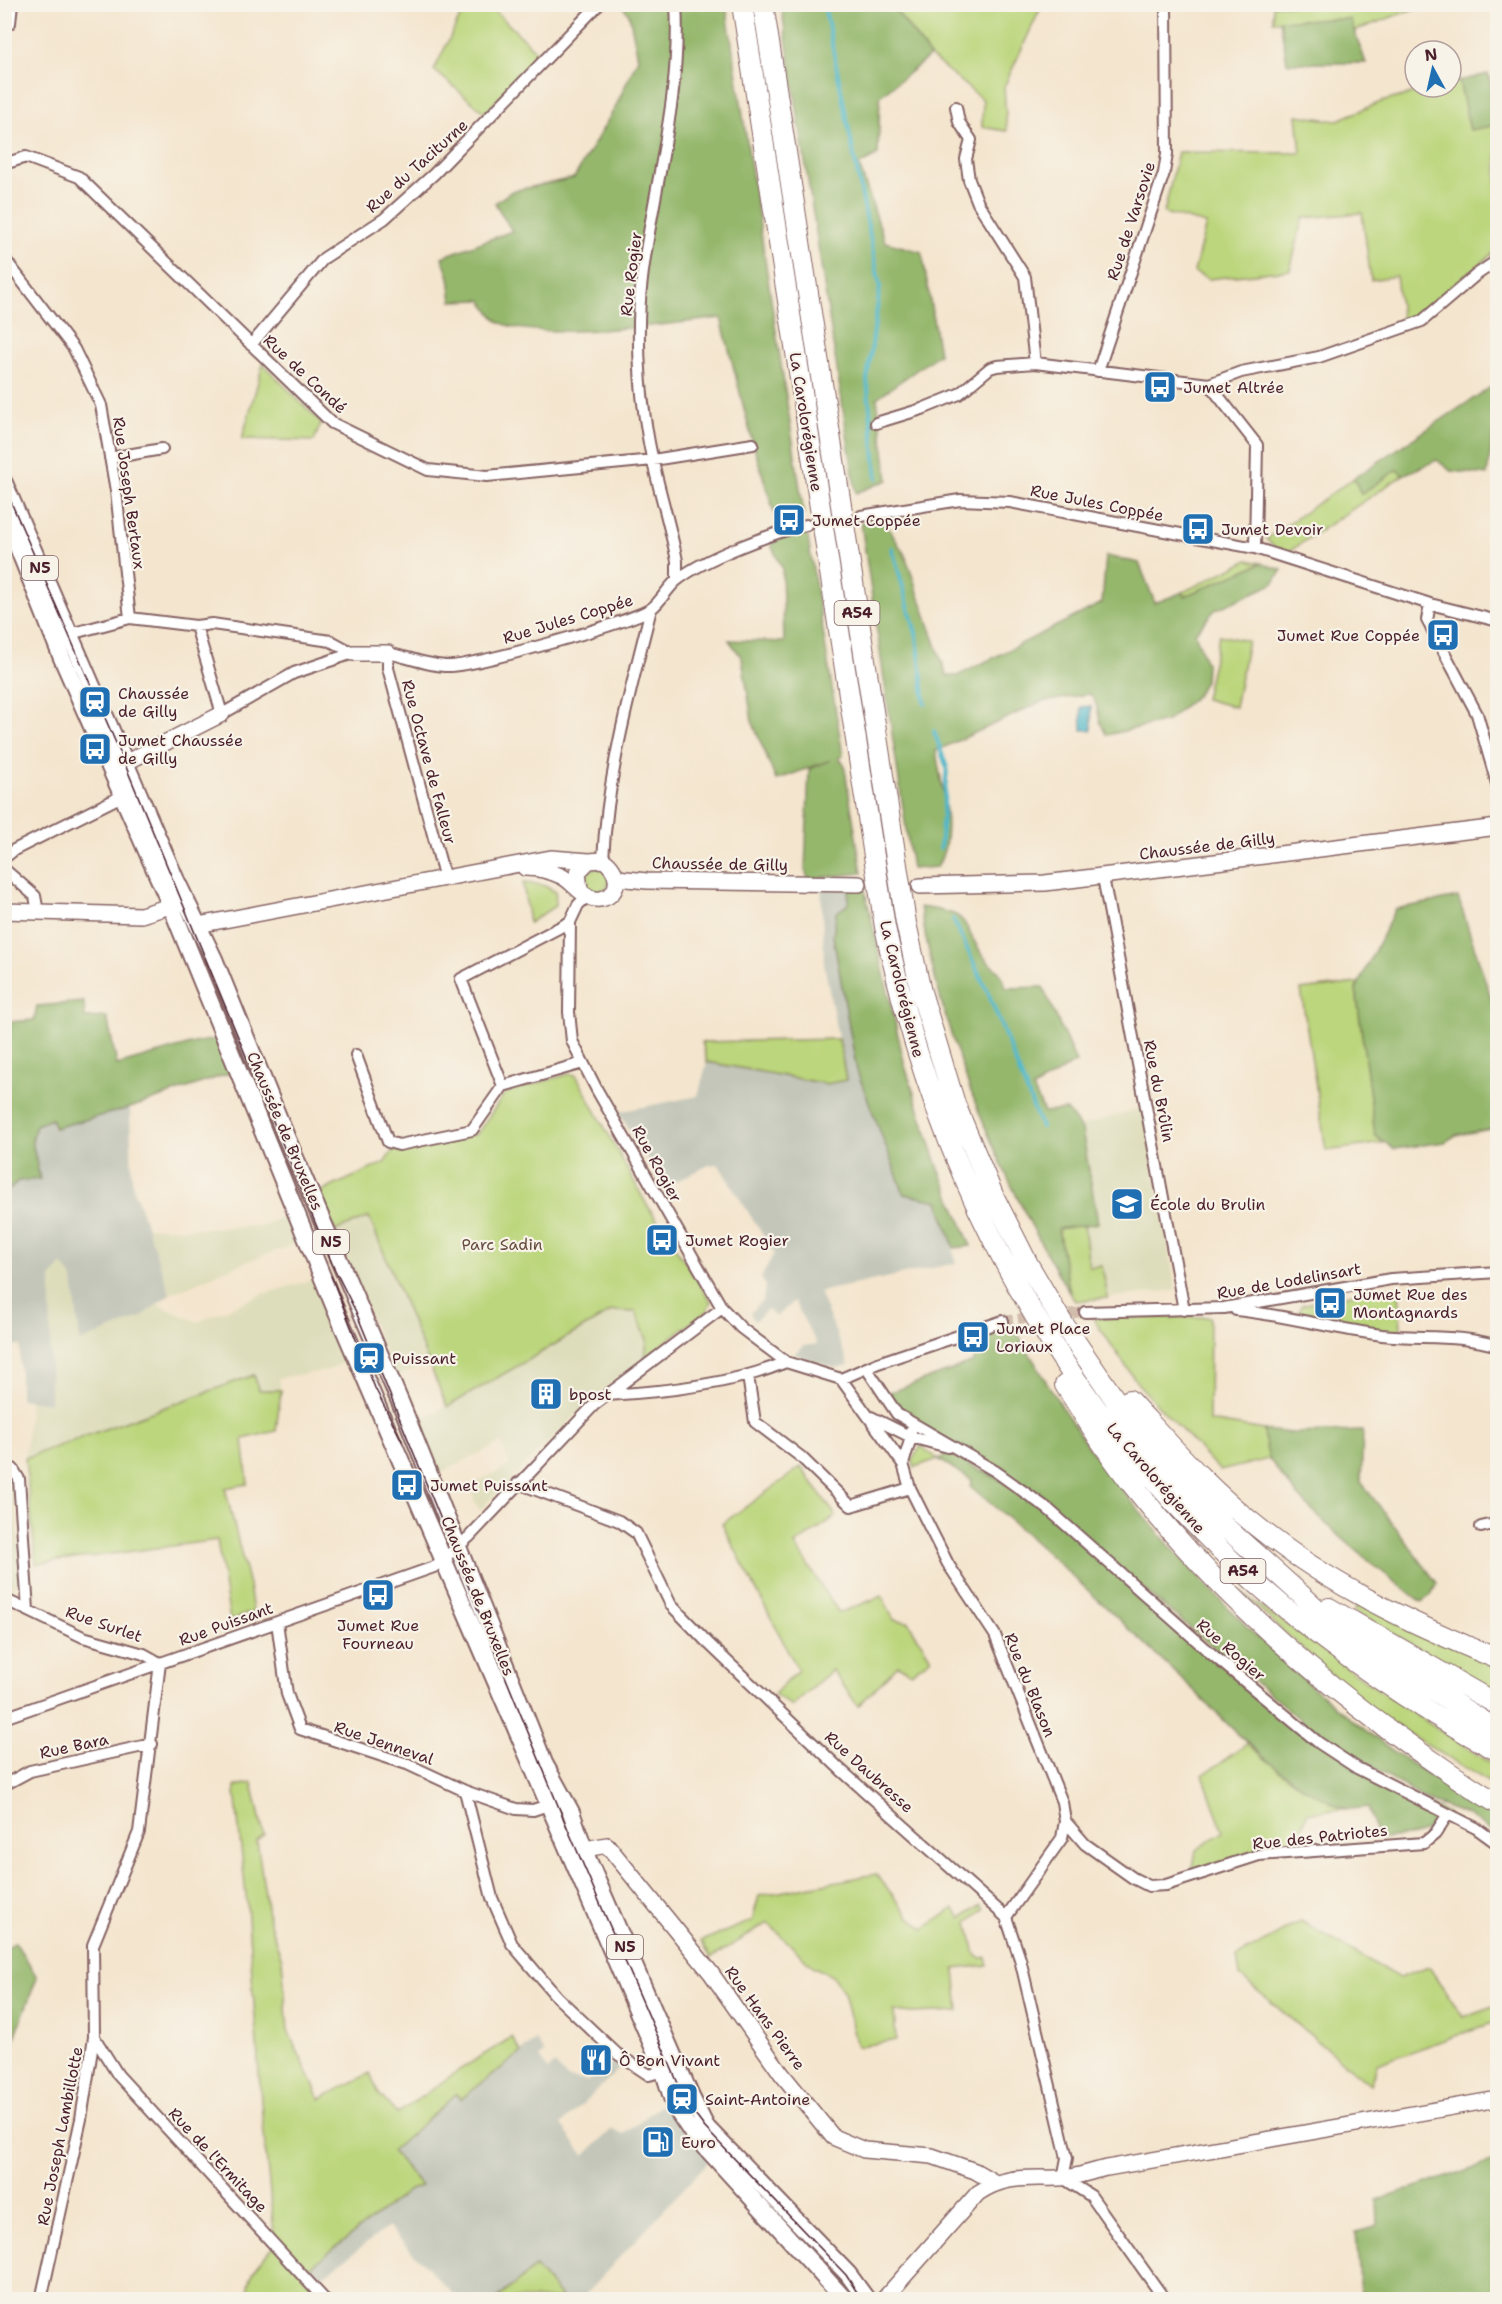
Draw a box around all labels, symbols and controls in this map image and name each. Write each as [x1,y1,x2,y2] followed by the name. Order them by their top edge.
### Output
[1403,39,1463,99] north arrow
[1423,43,1439,66] text: N
[362,115,472,217] street label: Rue du Taciturne
[1102,159,1160,283] street label: Rue de Varsovie
[615,231,647,317] street label: Rue Rogier
[259,330,351,418] street label: Rue de Condé
[785,351,827,493] street label: La Carolorégienne
[1142,369,1178,405] bus stop icon: Jumet Altrée
[1183,377,1284,398] place label: Jumet Altrée
[108,416,150,570] street label: Rue Joseph Bertaux
[1029,480,1165,526] street label: Rue Jules Coppée
[771,502,807,538] bus stop icon: Jumet Coppée
[812,510,921,531] place label: Jumet Coppée
[1180,511,1216,547] bus stop icon: Jumet Devoir
[1221,519,1324,540] place label: Jumet Devoir
[22,556,58,580] road number: N5
[500,589,636,649] street label: Rue Jules Coppée
[834,601,880,625] road number: A54
[1425,617,1461,653] bus stop icon: Jumet Rue Coppée
[1277,625,1420,646] place label: Jumet Rue Coppée
[397,677,461,847] street label: Rue Octave de Falleur
[118,683,189,722] place label: Chaussée de Gilly
[77,684,113,720] station icon: Chaussée de Gilly
[118,730,243,769] place label: Jumet Chaussée de Gilly
[77,731,113,767] bus stop icon: Jumet Chaussée de Gilly
[1138,827,1276,865] street label: Chaussée de Gilly
[652,852,788,876] street label: Chaussée de Gilly
[875,918,929,1060] street label: La Carolorégienne
[1139,1038,1179,1144] street label: Rue du Brûlin
[242,1048,328,1214] street label: Chaussée de Bruxelles
[627,1122,687,1206] street label: Rue Rogier
[1109,1186,1145,1222] school or university icon: École du Brulin
[1150,1194,1266,1215] place label: École du Brulin
[644,1222,680,1258] bus stop icon: Jumet Rogier
[313,1230,349,1254] road number: N5
[685,1230,789,1251] place label: Jumet Rogier
[461,1234,543,1255] park label: Parc Sadin
[1215,1258,1363,1304] street label: Rue de Lodelinsart
[1353,1284,1468,1323] place label: Jumet Rue des Montagnards
[1312,1285,1348,1321] bus stop icon: Jumet Rue des Montagnards
[996,1318,1090,1357] place label: Jumet Place Loriaux
[955,1319,991,1355] bus stop icon: Jumet Place Loriaux
[351,1340,387,1376] station icon: Puissant
[392,1348,456,1369] place label: Puissant
[528,1376,564,1412] building icon: bpost
[569,1384,612,1405] place label: bpost
[1102,1418,1210,1538] street label: La Carolorégienne
[389,1467,425,1503] bus stop icon: Jumet Puissant
[430,1475,548,1496] place label: Jumet Puissant
[436,1513,520,1679] street label: Chaussée de Bruxelles
[1220,1559,1266,1583] road number: A54
[360,1577,396,1613] bus stop icon: Jumet Rue Fourneau
[176,1597,276,1651] street label: Rue Puissant
[63,1601,145,1647] street label: Rue Surlet
[1192,1614,1270,1686] street label: Rue Rogier
[337,1615,419,1654] place label: Jumet Rue Fourneau
[1000,1630,1061,1740] street label: Rue du Blason
[331,1716,437,1770] street label: Rue Jenneval
[820,1727,918,1817] street label: Rue Daubresse
[38,1728,110,1764] street label: Rue Bara
[1251,1819,1389,1855] street label: Rue des Patriotes
[607,1935,643,1959] road number: N5
[720,1962,810,2074] street label: Rue Hans Pierre
[578,2042,614,2078] restaurant icon: Ô Bon Vivant
[32,2045,88,2227] street label: Rue Joseph Lambillotte
[619,2050,720,2071] place label: Ô Bon Vivant
[664,2081,700,2117] station icon: Saint-Antoine
[705,2089,810,2110] place label: Saint-Antoine
[164,2103,272,2217] street label: Rue de l'Ermitage
[640,2124,676,2160] fuel station icon: Euro
[681,2132,716,2153] place label: Euro

